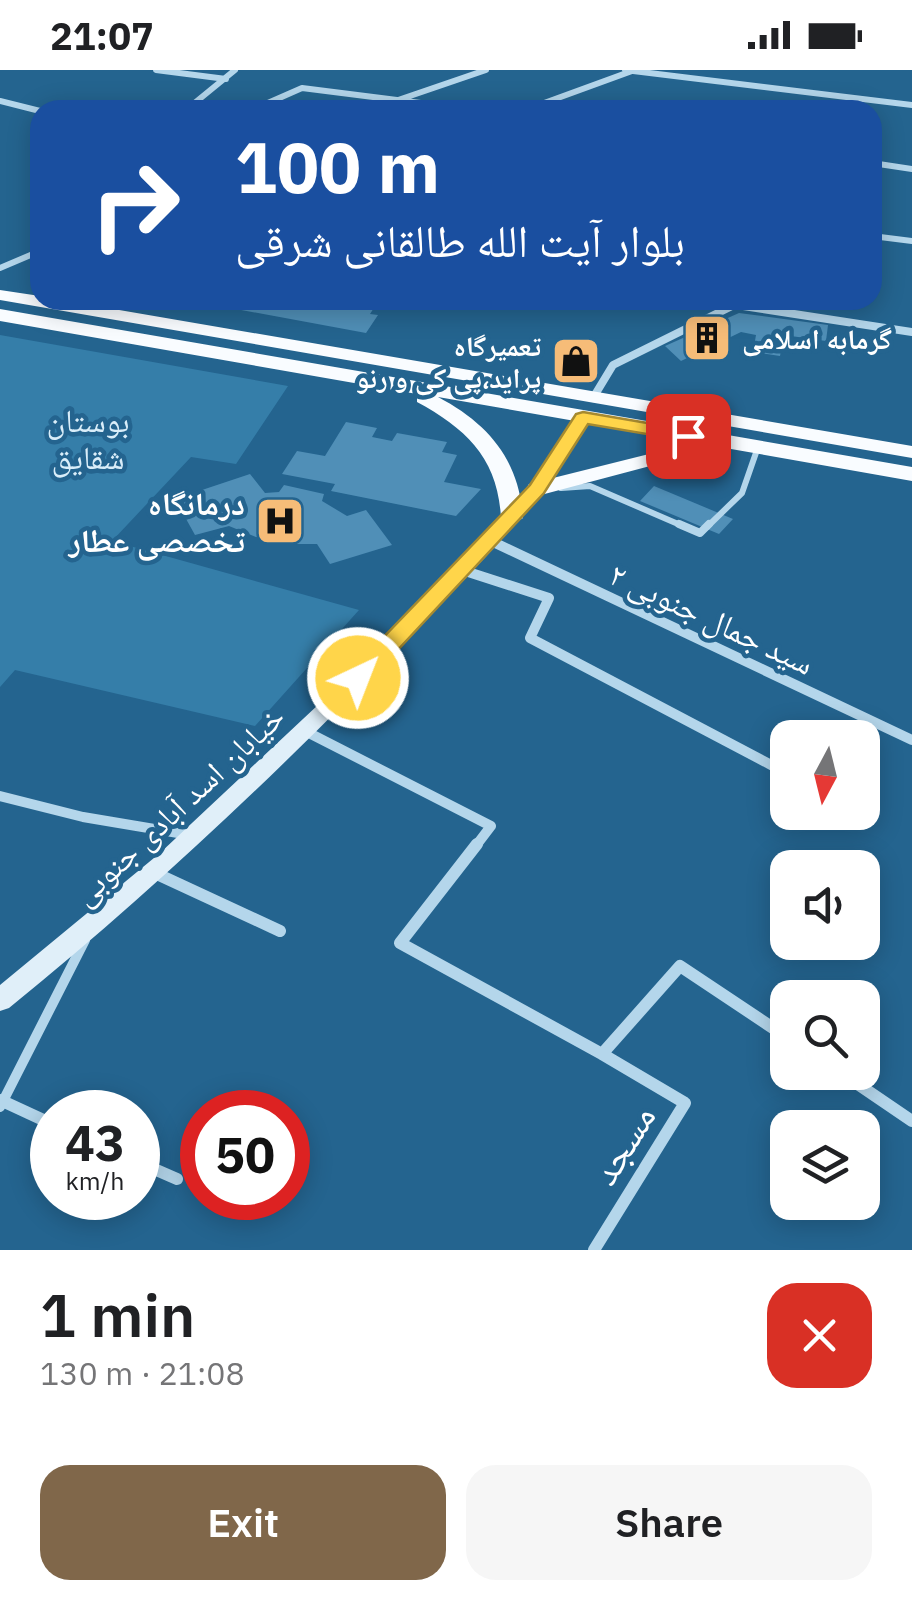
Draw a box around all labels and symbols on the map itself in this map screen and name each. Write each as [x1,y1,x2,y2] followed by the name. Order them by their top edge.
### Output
[681,312,733,364] building icon: گرمابه اسلامی
[742,320,892,357] place label: گرمابه اسلامی
[356,327,541,396] place label: تعمیرگاه پراید،پی کی و رنو
[550,335,602,387] shop icon: تعمیرگاه پراید،پی کی و رنو
[646,394,731,479] pin
[46,399,130,478] park label: بوستان شقایق
[67,482,245,561] place label: درمانگاه تخصصی عطار
[254,495,306,547] hospital icon: درمانگاه تخصصی عطار
[603,552,821,684] street label: سید جمال جنوبی ۲
[306,626,410,730] position arrow
[63,696,293,914] street label: خیابان اسد آبادی جنوبی
[770,720,880,830] north arrow
[180,1090,310,1220] speed limit sign: 50
[578,1095,666,1193] street label: مسجد

